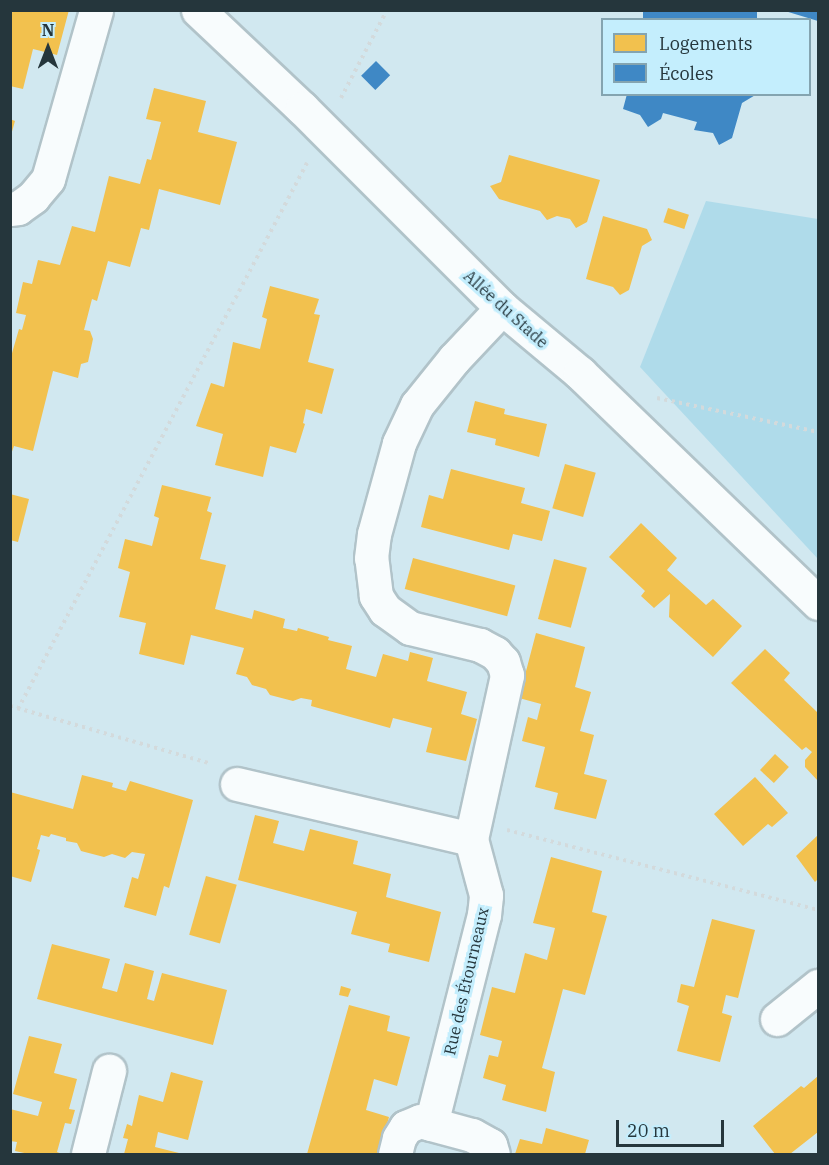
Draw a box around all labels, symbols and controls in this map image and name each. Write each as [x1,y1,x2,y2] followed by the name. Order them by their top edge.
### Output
[18,18,78,78] north arrow
[601,18,811,96] legend
[42,20,54,40] text: N
[659,32,753,55] text: Logements
[659,62,713,85] text: Écoles
[460,266,552,352] street label: Allée du Stade
[440,905,492,1057] street label: Rue des Étourneaux
[619,1108,727,1146] scale bar
[627,1119,670,1142] text: 20 m

